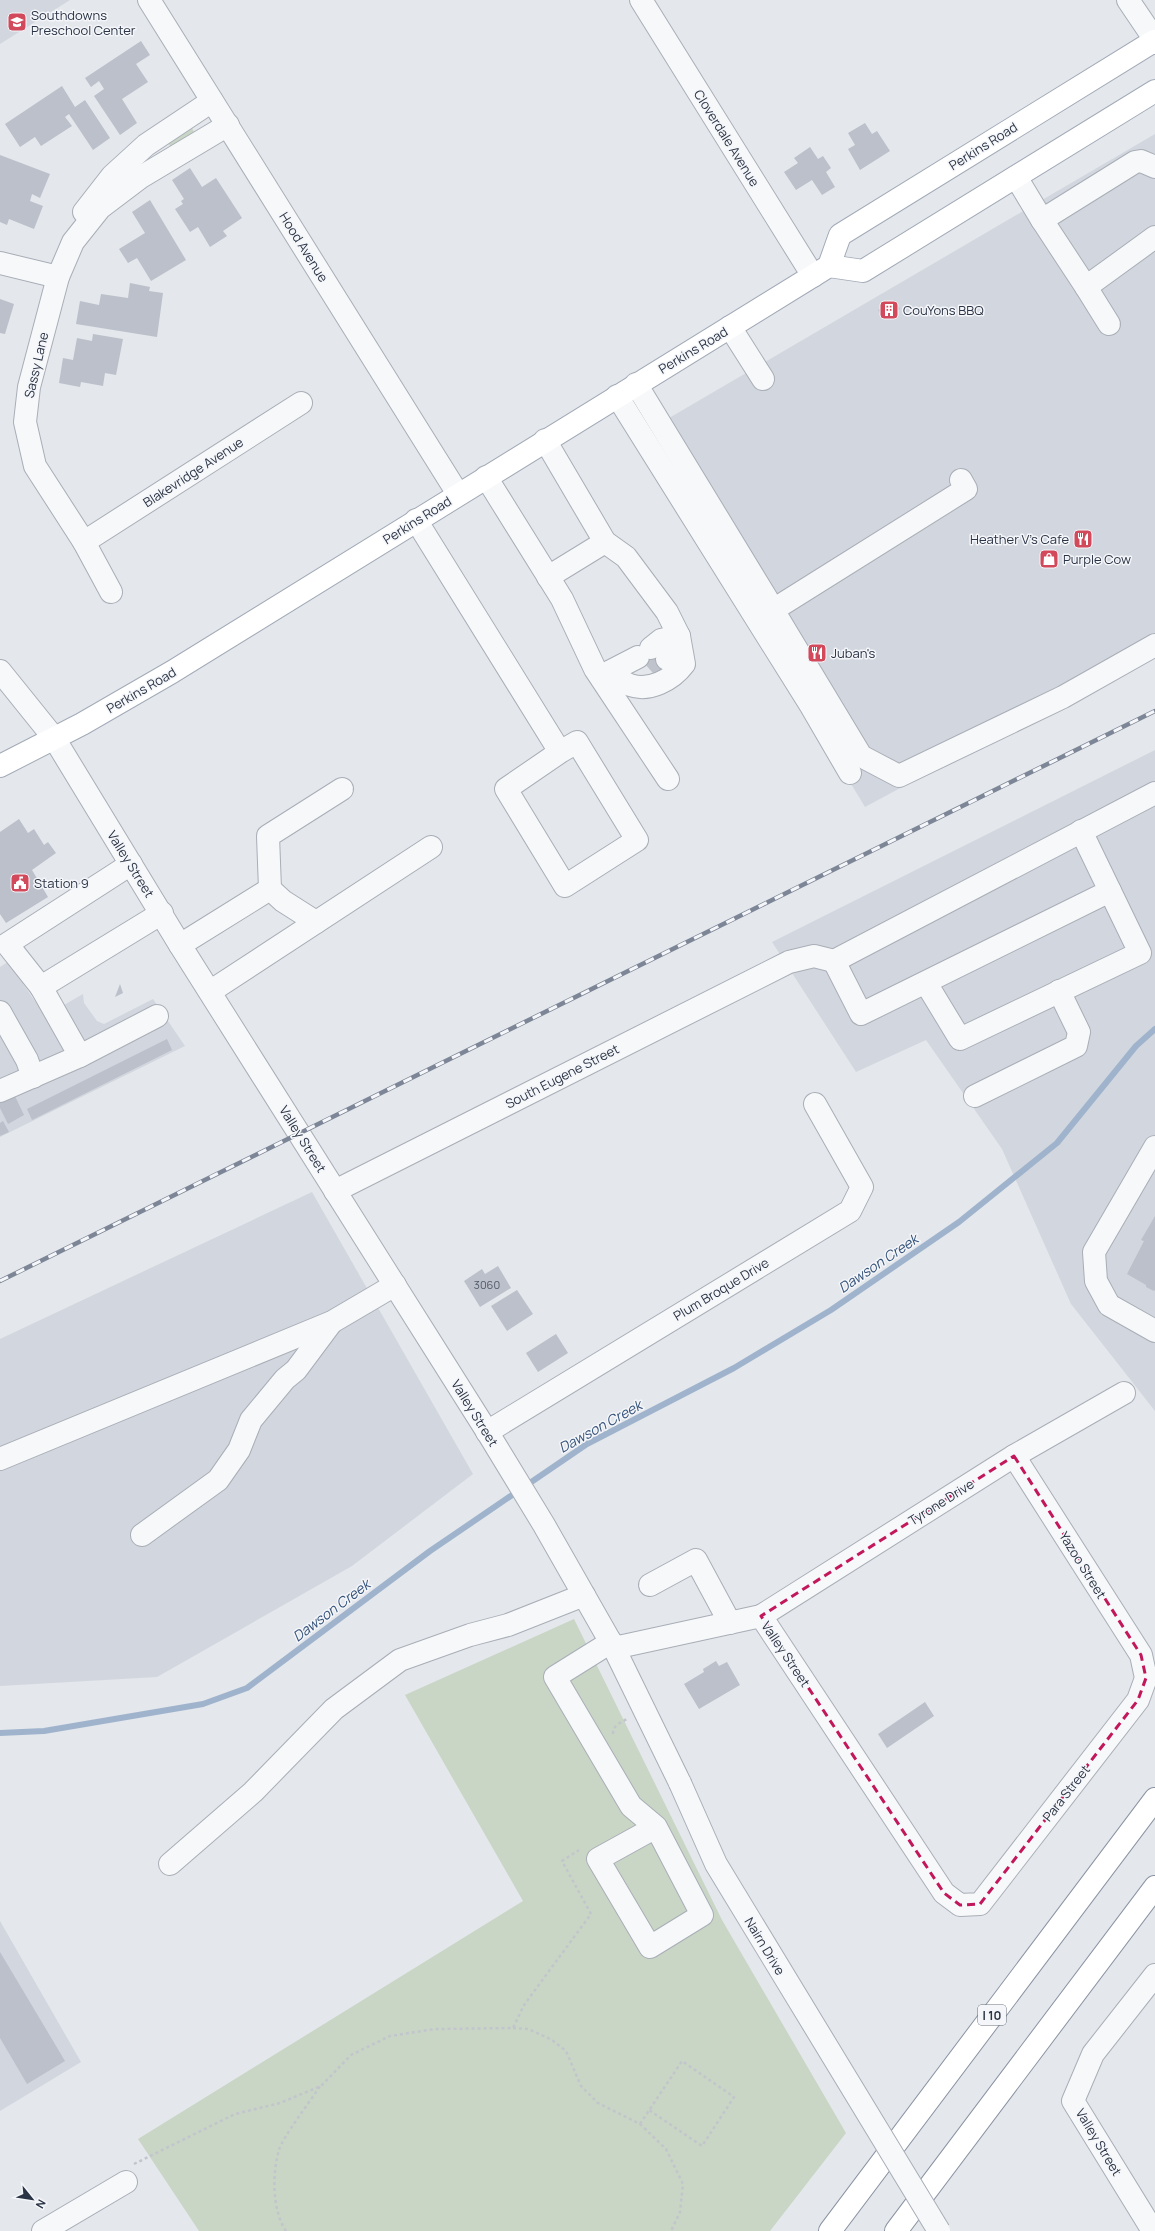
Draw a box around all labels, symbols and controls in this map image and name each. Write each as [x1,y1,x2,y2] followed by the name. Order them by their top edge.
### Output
[31,6,136,39] place label: Southdowns Preschool Center
[6,11,28,33] school or university icon: Southdowns Preschool Center
[690,86,764,190] street label: Cloverdale Avenue
[945,118,1021,174] street label: Perkins Road
[275,209,333,286] street label: Hood Avenue
[878,299,900,321] building icon: CouYons BBQ
[903,301,984,319] place label: CouYons BBQ
[655,322,731,378] street label: Perkins Road
[20,330,52,400] street label: Sassy Lane
[139,433,247,511] street label: Blakevridge Avenue
[379,492,455,548] street label: Perkins Road
[1072,528,1094,550] restaurant icon: Heather V's Cafe
[970,530,1069,548] place label: Heather V's Cafe
[1038,548,1060,570] shop icon: Purple Cow
[1063,550,1131,568] place label: Purple Cow
[806,642,828,664] restaurant icon: Juban's
[831,644,876,662] place label: Juban's
[103,663,179,717] street label: Perkins Road
[103,827,159,901] street label: Valley Street
[9,872,31,894] public building icon: Station 9
[34,874,89,892] place label: Station 9
[502,1040,622,1112] street label: South Eugene Street
[275,1102,331,1176] street label: Valley Street
[834,1228,923,1297] water label: Dawson Creek
[670,1253,772,1325] street label: Plum Broque Drive
[474,1277,500,1292] house number: 3060
[447,1376,503,1450] street label: Valley Street
[555,1394,647,1457] water label: Dawson Creek
[905,1474,978,1529] street label: Tyrone Drive
[1055,1528,1111,1602] street label: Yazoo Street
[288,1573,375,1645] water label: Dawson Creek
[757,1618,815,1690] street label: Valley Street
[1038,1761,1094,1825] street label: Para Street
[741,1914,790,1979] street label: Nairn Drive
[978,2005,1006,2025] road number: I 10
[1072,2105,1126,2179] street label: Valley Street
[12,2179,52,2219] north arrow
[33,2197,50,2212] text: N

